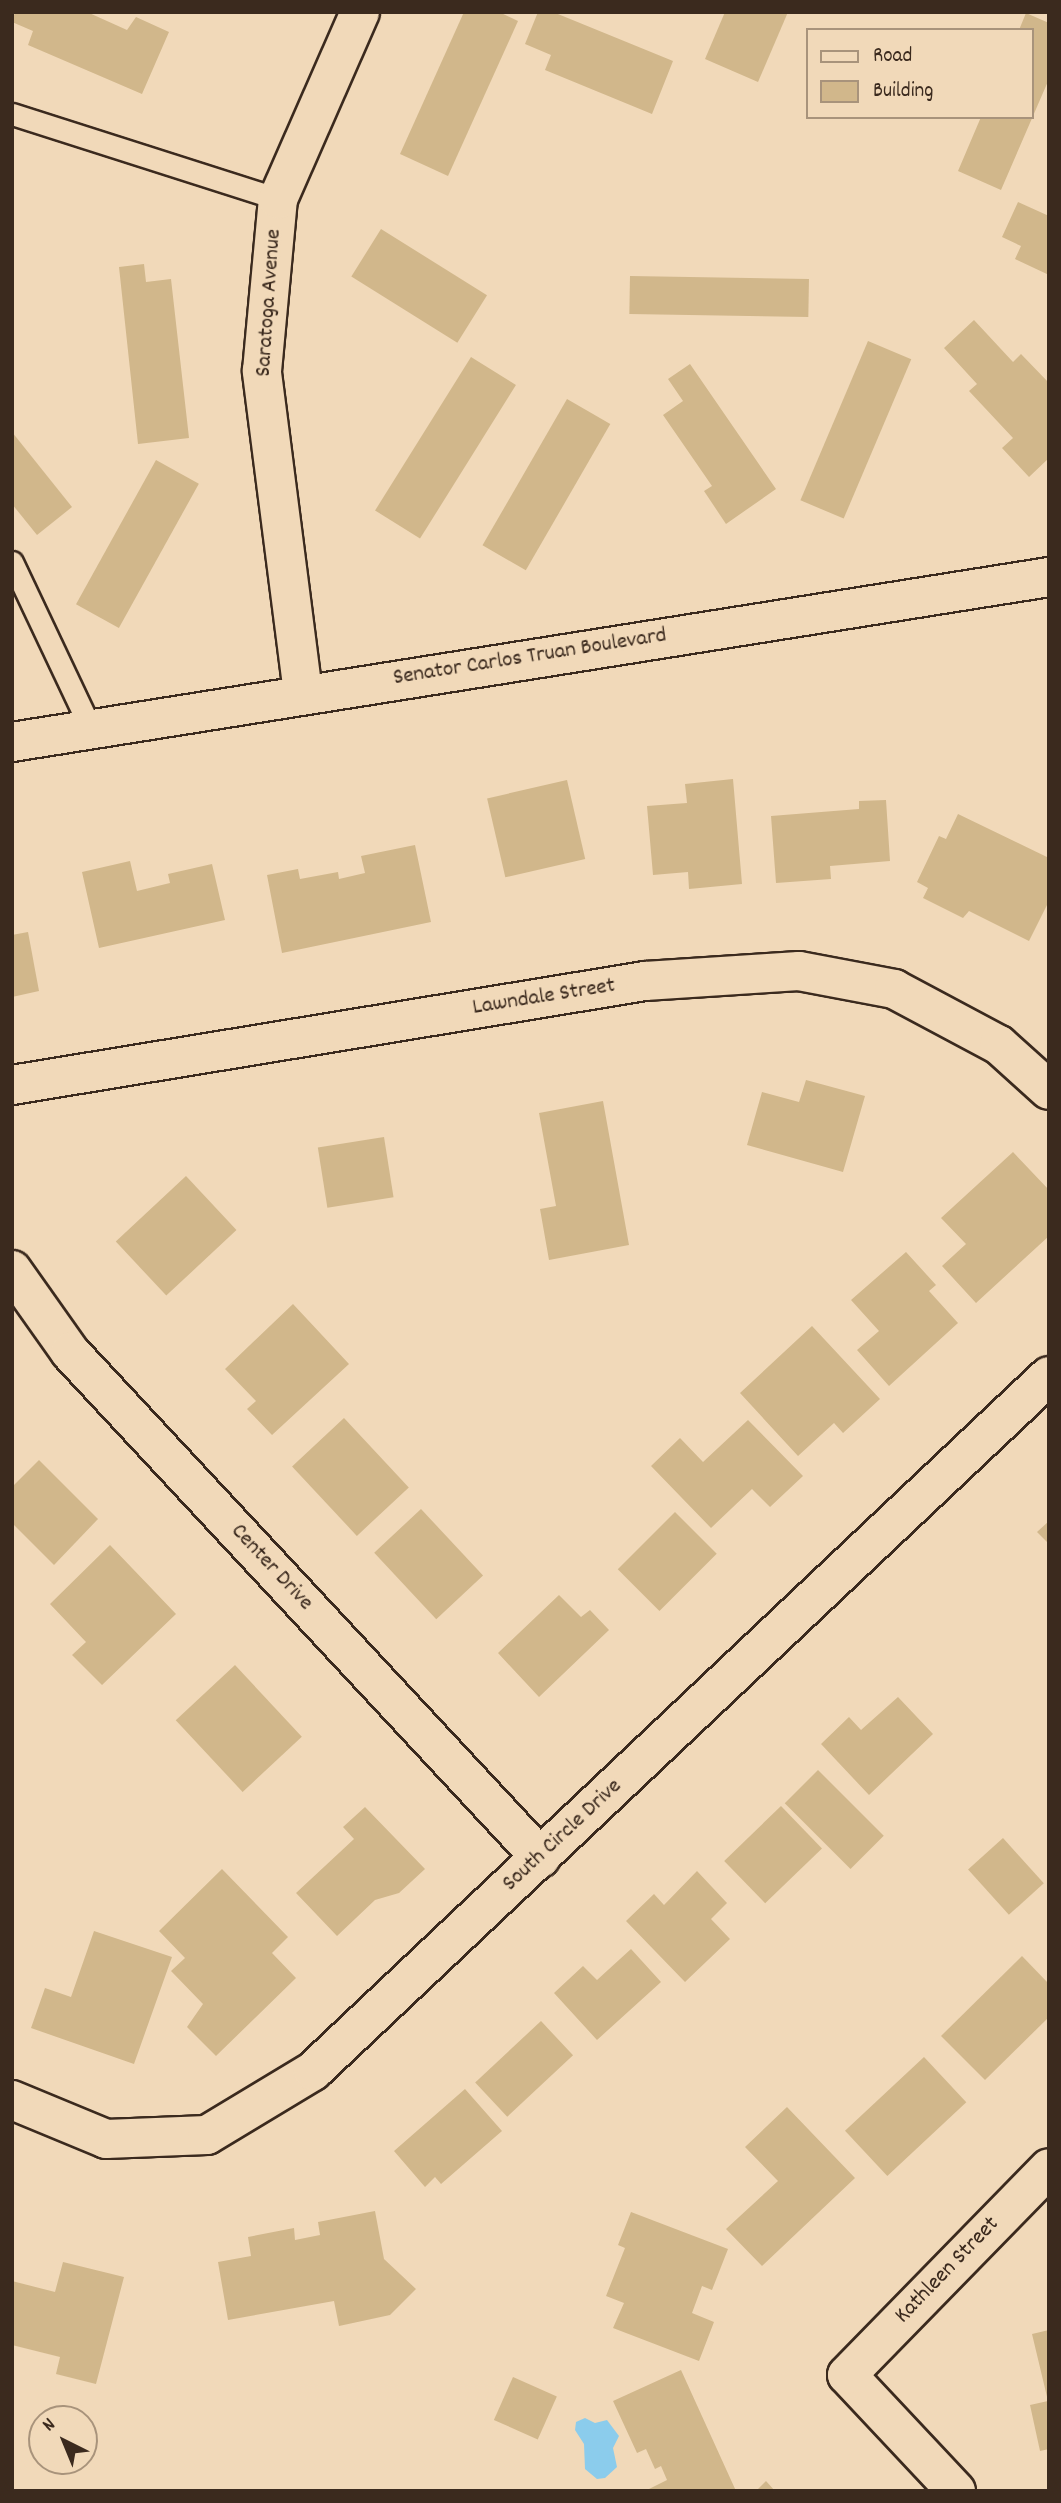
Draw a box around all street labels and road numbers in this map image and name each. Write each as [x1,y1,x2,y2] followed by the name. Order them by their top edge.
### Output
[251,228,289,378] street label: Saratoga Avenue
[391,623,669,693] street label: Senator Carlos Truan Boulevard
[471,973,617,1023] street label: Lawndale Street
[224,1519,318,1617] street label: Center Drive
[498,1774,628,1898] street label: South Circle Drive
[890,2212,1006,2330] street label: Kathleen Street

